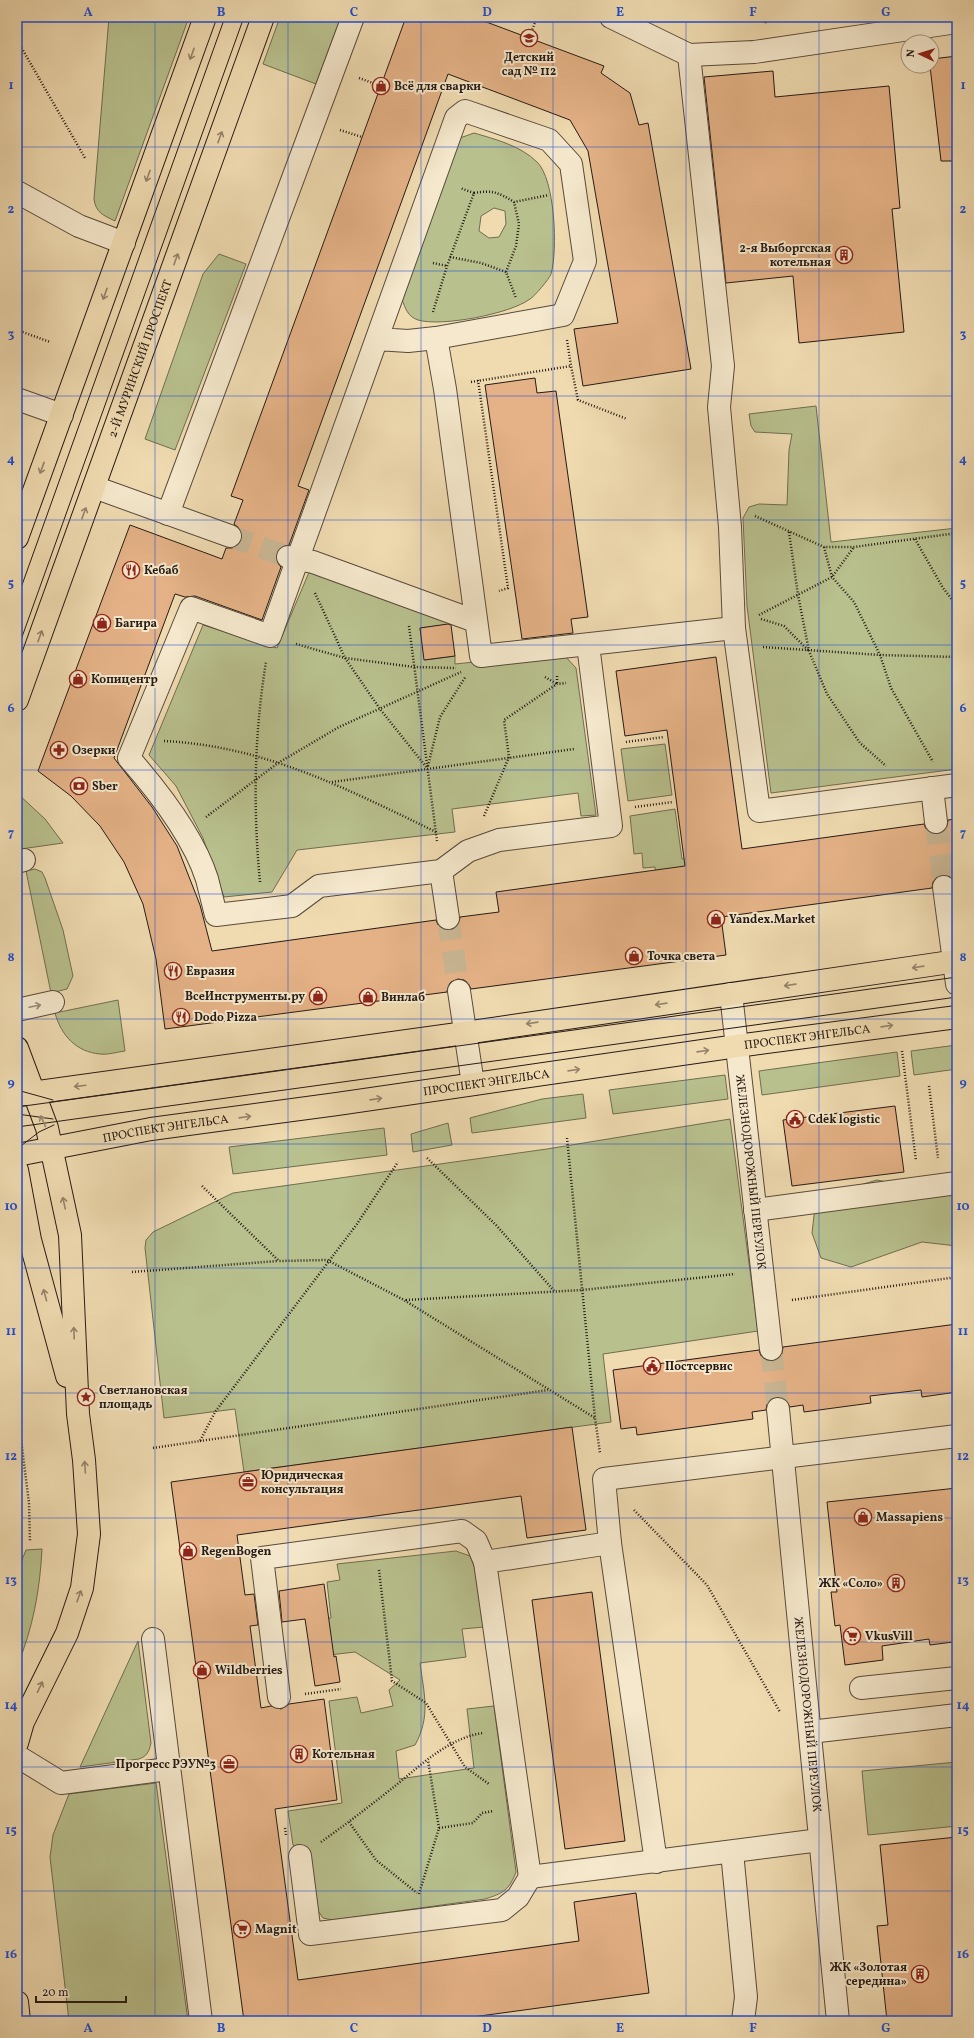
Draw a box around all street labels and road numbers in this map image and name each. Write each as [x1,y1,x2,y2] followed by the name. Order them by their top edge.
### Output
[105,278,177,440] street label: 2-Й МУРИНСКИЙ ПРОСПЕКТ
[743,1021,872,1054] street label: ПРОСПЕКТ ЭНГЕЛЬСА
[422,1066,551,1100] street label: ПРОСПЕКТ ЭНГЕЛЬСА
[731,1074,769,1270] street label: ЖЕЛЕЗНОДОРОЖНЫЙ ПЕРЕУЛОК
[101,1112,230,1147] street label: ПРОСПЕКТ ЭНГЕЛЬСА
[789,1616,824,1813] street label: ЖЕЛЕЗНОДОРОЖНЫЙ ПЕРЕУЛОК

